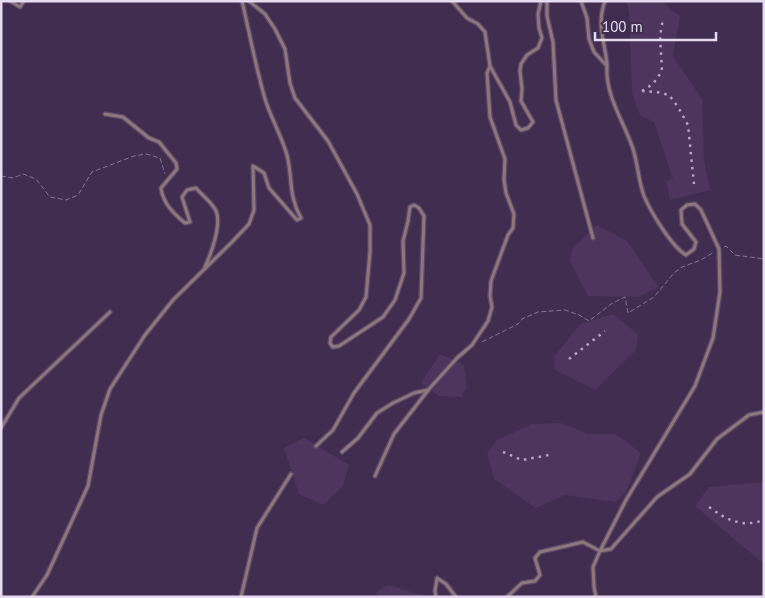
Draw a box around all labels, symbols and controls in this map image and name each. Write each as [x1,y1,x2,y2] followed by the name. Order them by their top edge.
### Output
[595,10,716,42] scale bar
[602,17,643,36] text: 100 m

